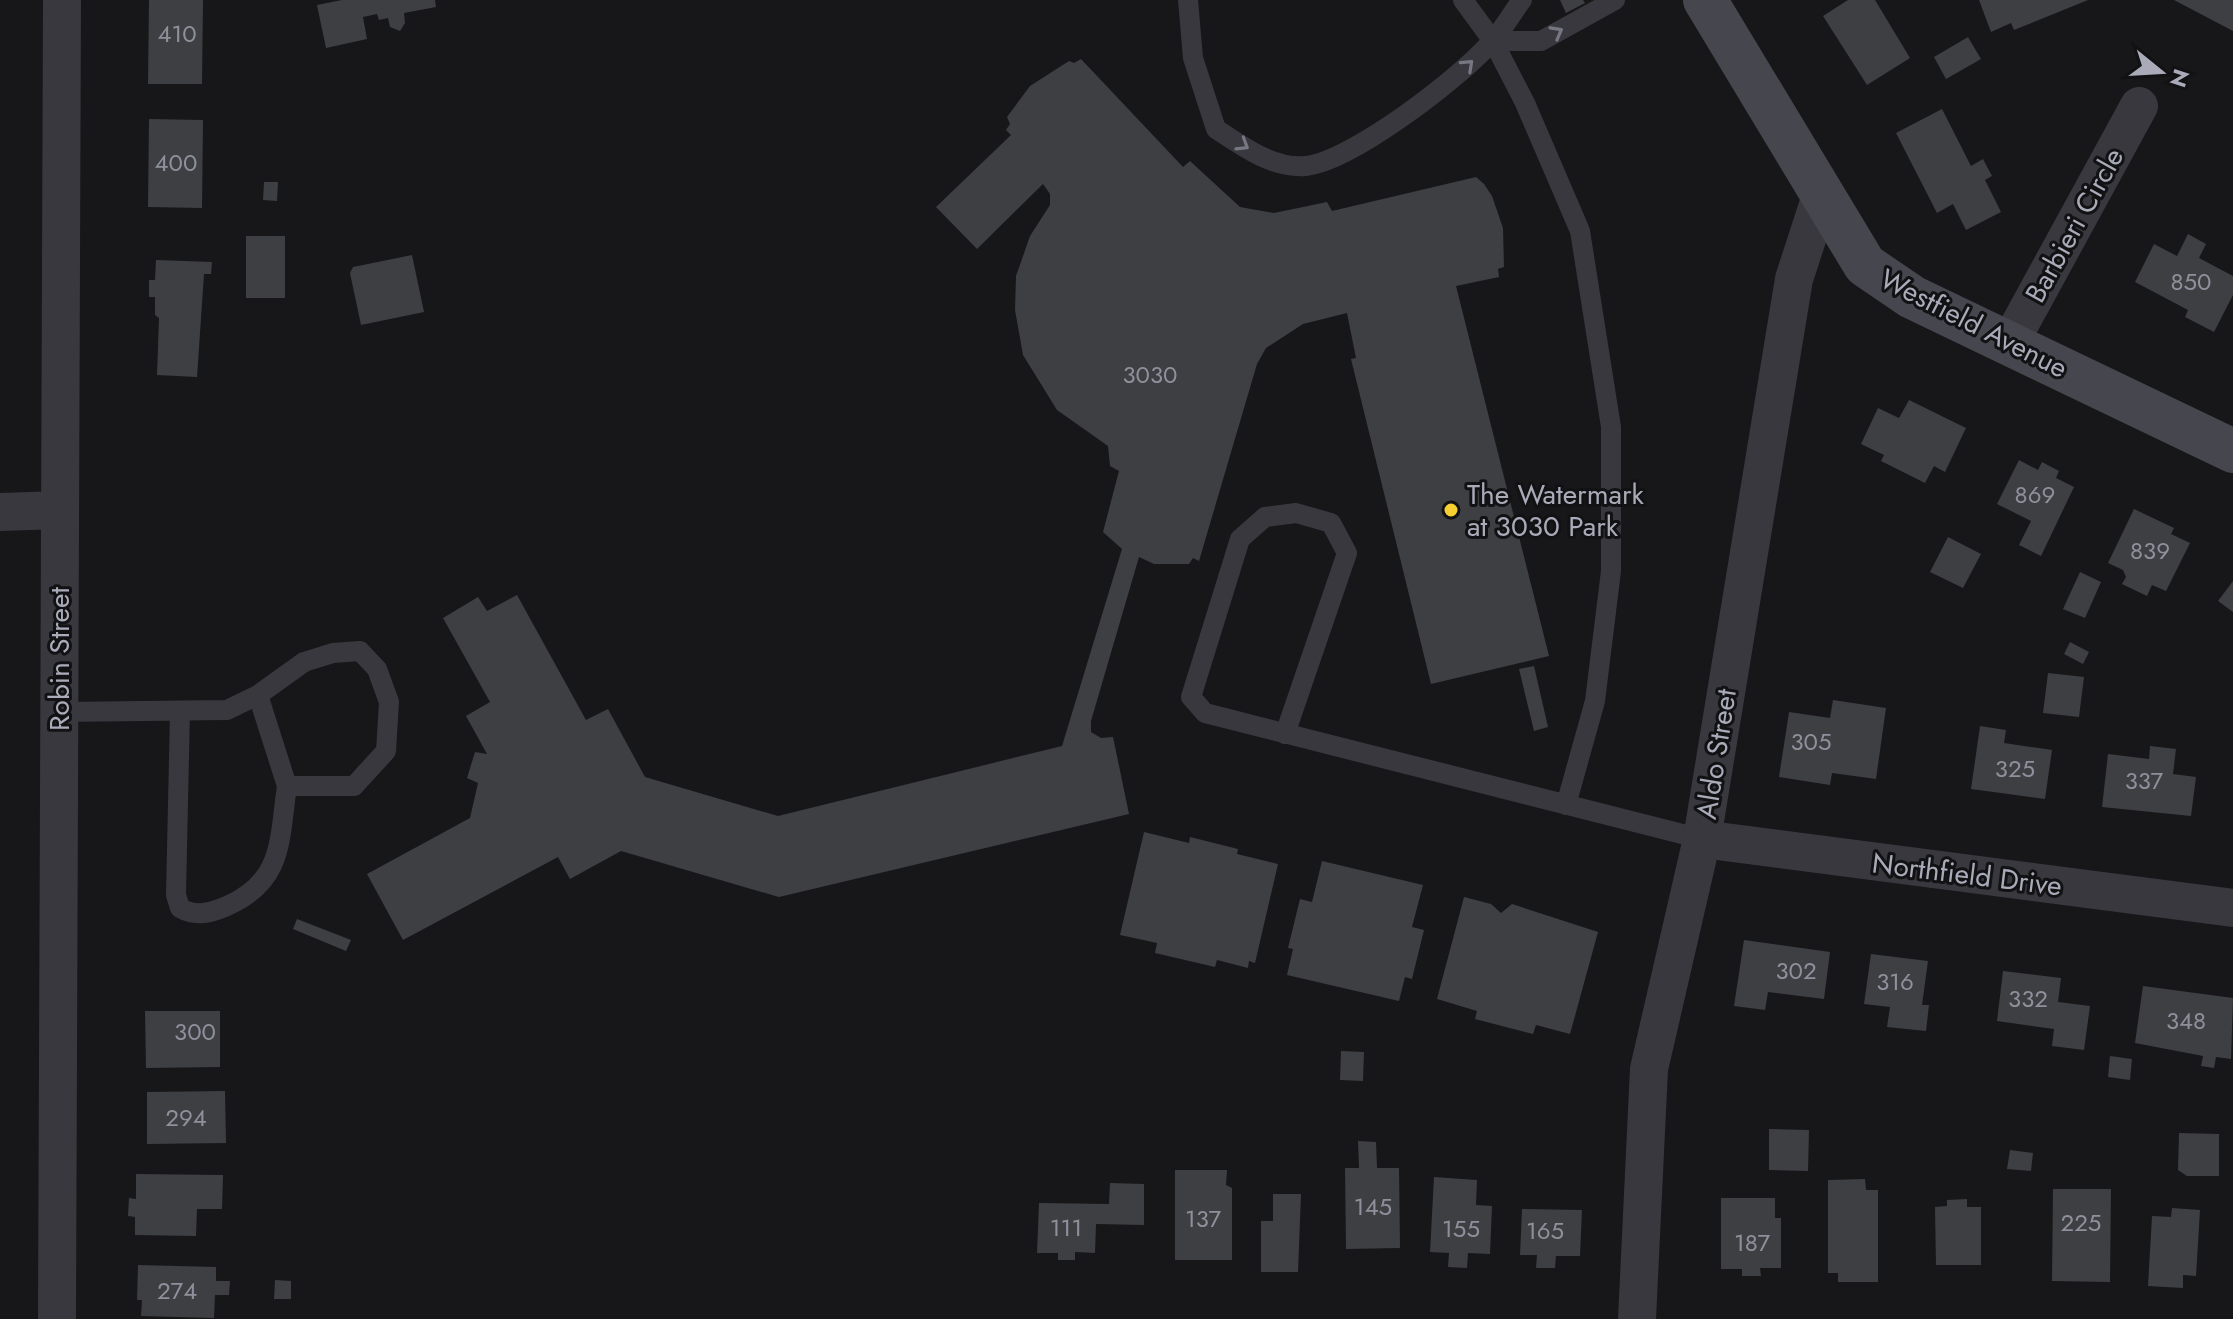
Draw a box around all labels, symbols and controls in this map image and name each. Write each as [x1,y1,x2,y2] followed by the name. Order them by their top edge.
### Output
[157,16,197,51] house number: 410
[1548,26,1563,42] one-way arrow
[2121,32,2201,112] north arrow
[1459,60,1473,74] one-way arrow
[2162,65,2198,91] text: N
[1234,136,1249,151] one-way arrow
[2015,140,2134,310] street label: Barbieri Circle
[155,145,197,180] house number: 400
[1873,259,2075,388] street label: Westfield Avenue
[2170,264,2212,299] house number: 850
[1122,357,1178,392] house number: 3030
[1467,474,1645,547] place label: The Watermark at 3030 Park
[2015,477,2055,512] house number: 869
[1442,501,1460,519] marker: The Watermark at 3030 Park
[2130,533,2170,568] house number: 839
[39,587,80,731] street label: Robin Street
[1686,686,1747,822] street label: Aldo Street
[1790,724,1832,759] house number: 305
[1995,751,2035,786] house number: 325
[2125,763,2164,798] house number: 337
[1870,843,2064,906] street label: Northfield Drive
[1775,953,1817,988] house number: 302
[1876,964,1914,999] house number: 316
[2008,981,2048,1016] house number: 332
[2166,1003,2206,1038] house number: 348
[174,1014,216,1049] house number: 300
[165,1100,207,1135] house number: 294
[1354,1189,1392,1224] house number: 145
[1185,1201,1221,1236] house number: 137
[2061,1205,2101,1240] house number: 225
[1050,1210,1082,1245] house number: 111
[1442,1211,1480,1246] house number: 155
[1526,1213,1564,1248] house number: 165
[1734,1225,1770,1260] house number: 187
[157,1273,197,1308] house number: 274

